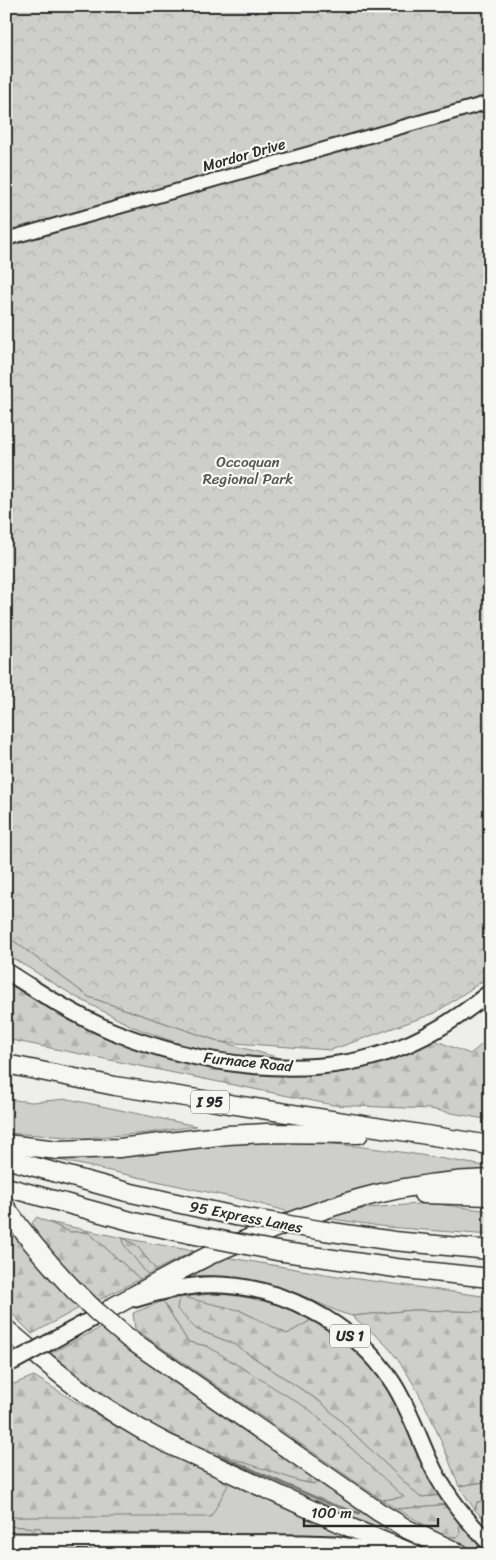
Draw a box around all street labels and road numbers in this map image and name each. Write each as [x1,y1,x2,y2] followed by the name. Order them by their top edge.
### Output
[199,131,289,179] street label: Mordor Drive
[203,1044,295,1080] street label: Furnace Road
[191,1090,229,1114] road number: I 95
[187,1193,305,1241] street label: 95 Express Lanes
[330,1324,370,1348] road number: US 1

